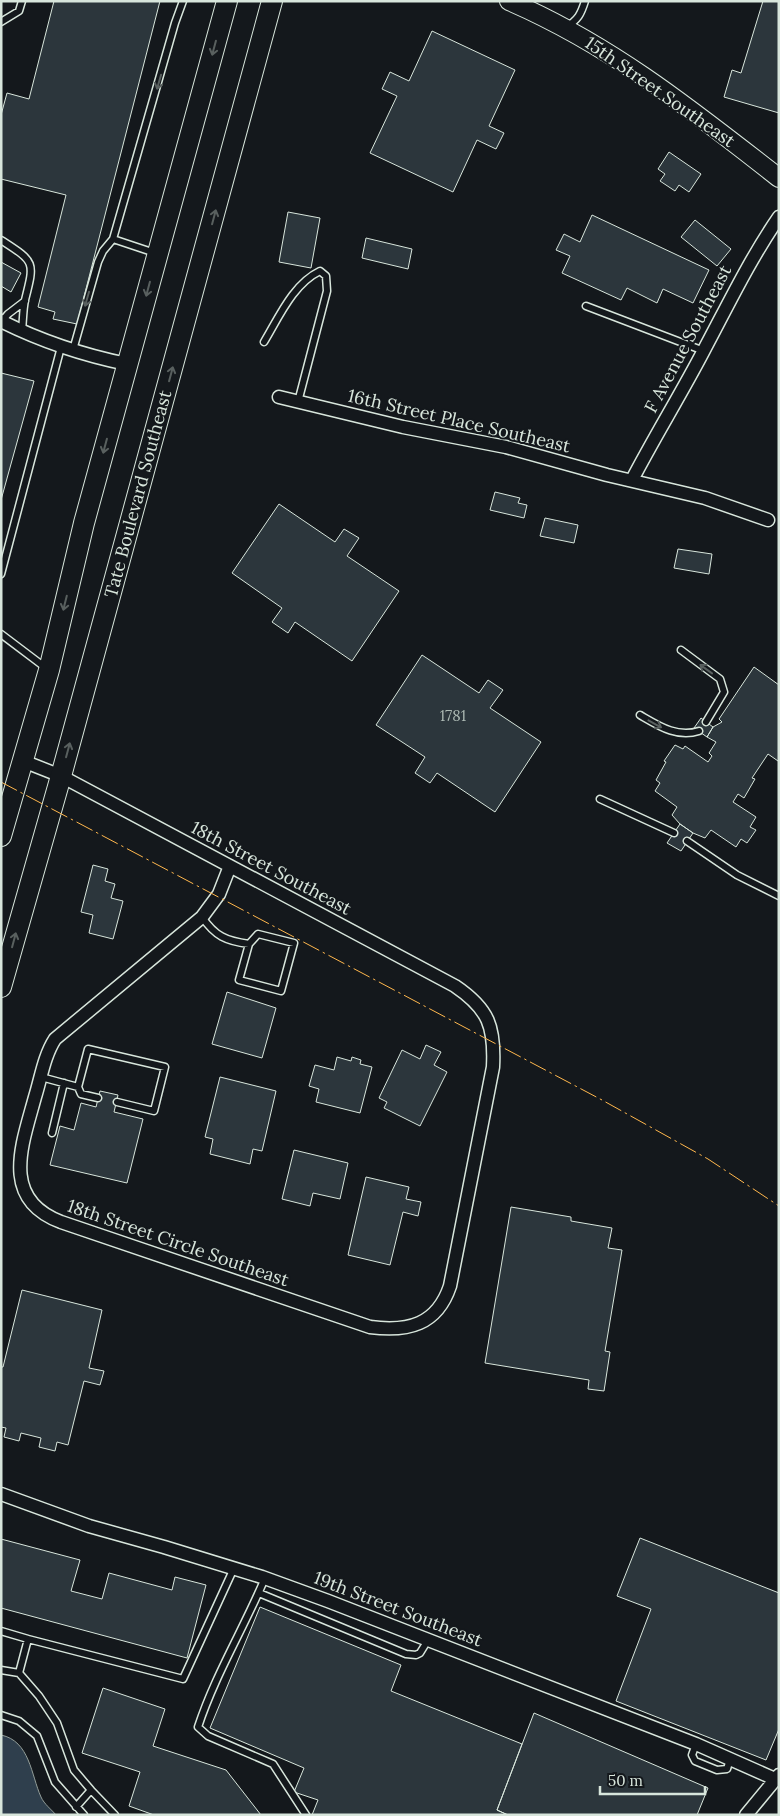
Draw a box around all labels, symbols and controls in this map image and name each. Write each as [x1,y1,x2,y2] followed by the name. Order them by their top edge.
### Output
[581,31,740,152] street label: 15th Street Southeast
[209,40,219,56] one-way arrow
[154,73,163,89] one-way arrow
[209,209,219,225] one-way arrow
[639,261,736,417] street label: F Avenue Southeast
[143,281,152,297] one-way arrow
[82,291,92,307] one-way arrow
[167,366,176,382] one-way arrow
[346,384,573,457] street label: 16th Street Place Southeast
[99,388,176,600] street label: Tate Boulevard Southeast
[100,438,109,454] one-way arrow
[60,595,69,611] one-way arrow
[700,663,713,674] one-way arrow
[440,706,466,725] house number: 1781
[648,719,662,729] one-way arrow
[64,742,74,758] one-way arrow
[187,816,355,920] street label: 18th Street Southeast
[10,932,20,948] one-way arrow
[64,1194,292,1291] street label: 18th Street Circle Southeast
[311,1566,486,1651] street label: 19th Street Southeast
[600,1764,705,1796] scale bar
[608,1771,643,1790] text: 50 m

